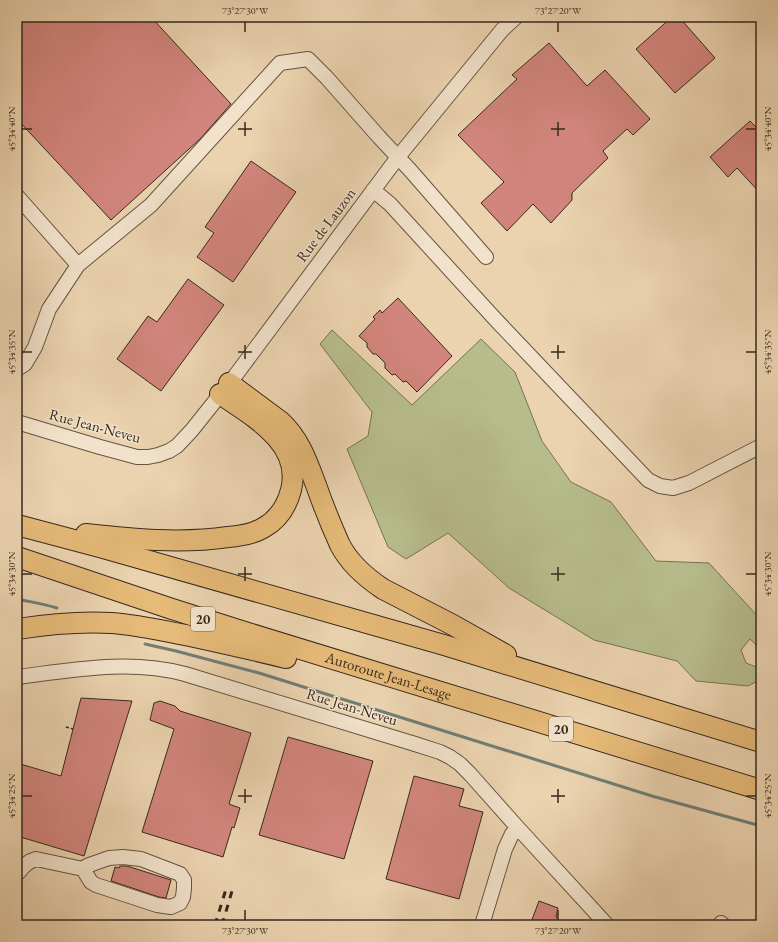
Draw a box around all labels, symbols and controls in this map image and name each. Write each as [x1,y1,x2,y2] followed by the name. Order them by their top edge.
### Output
[222,4,269,17] text: 73°27'30"W
[535,4,582,17] text: 73°27'20"W
[5,106,18,151] text: 45°34'40"N
[761,106,774,151] text: 45°34'40"N
[292,184,360,265] street label: Rue de Lauzon
[5,329,18,374] text: 45°34'35"N
[761,329,774,374] text: 45°34'35"N
[47,404,143,447] street label: Rue Jean-Neveu
[5,551,18,596] text: 45°34'30"N
[761,551,774,596] text: 45°34'30"N
[191,607,215,631] road number: 20
[322,647,454,704] street label: Autoroute Jean-Lesage
[304,684,400,729] street label: Rue Jean-Neveu
[549,717,573,741] road number: 20
[5,773,18,818] text: 45°34'25"N
[761,773,774,818] text: 45°34'25"N
[222,924,269,937] text: 73°27'30"W
[535,924,582,937] text: 73°27'20"W

